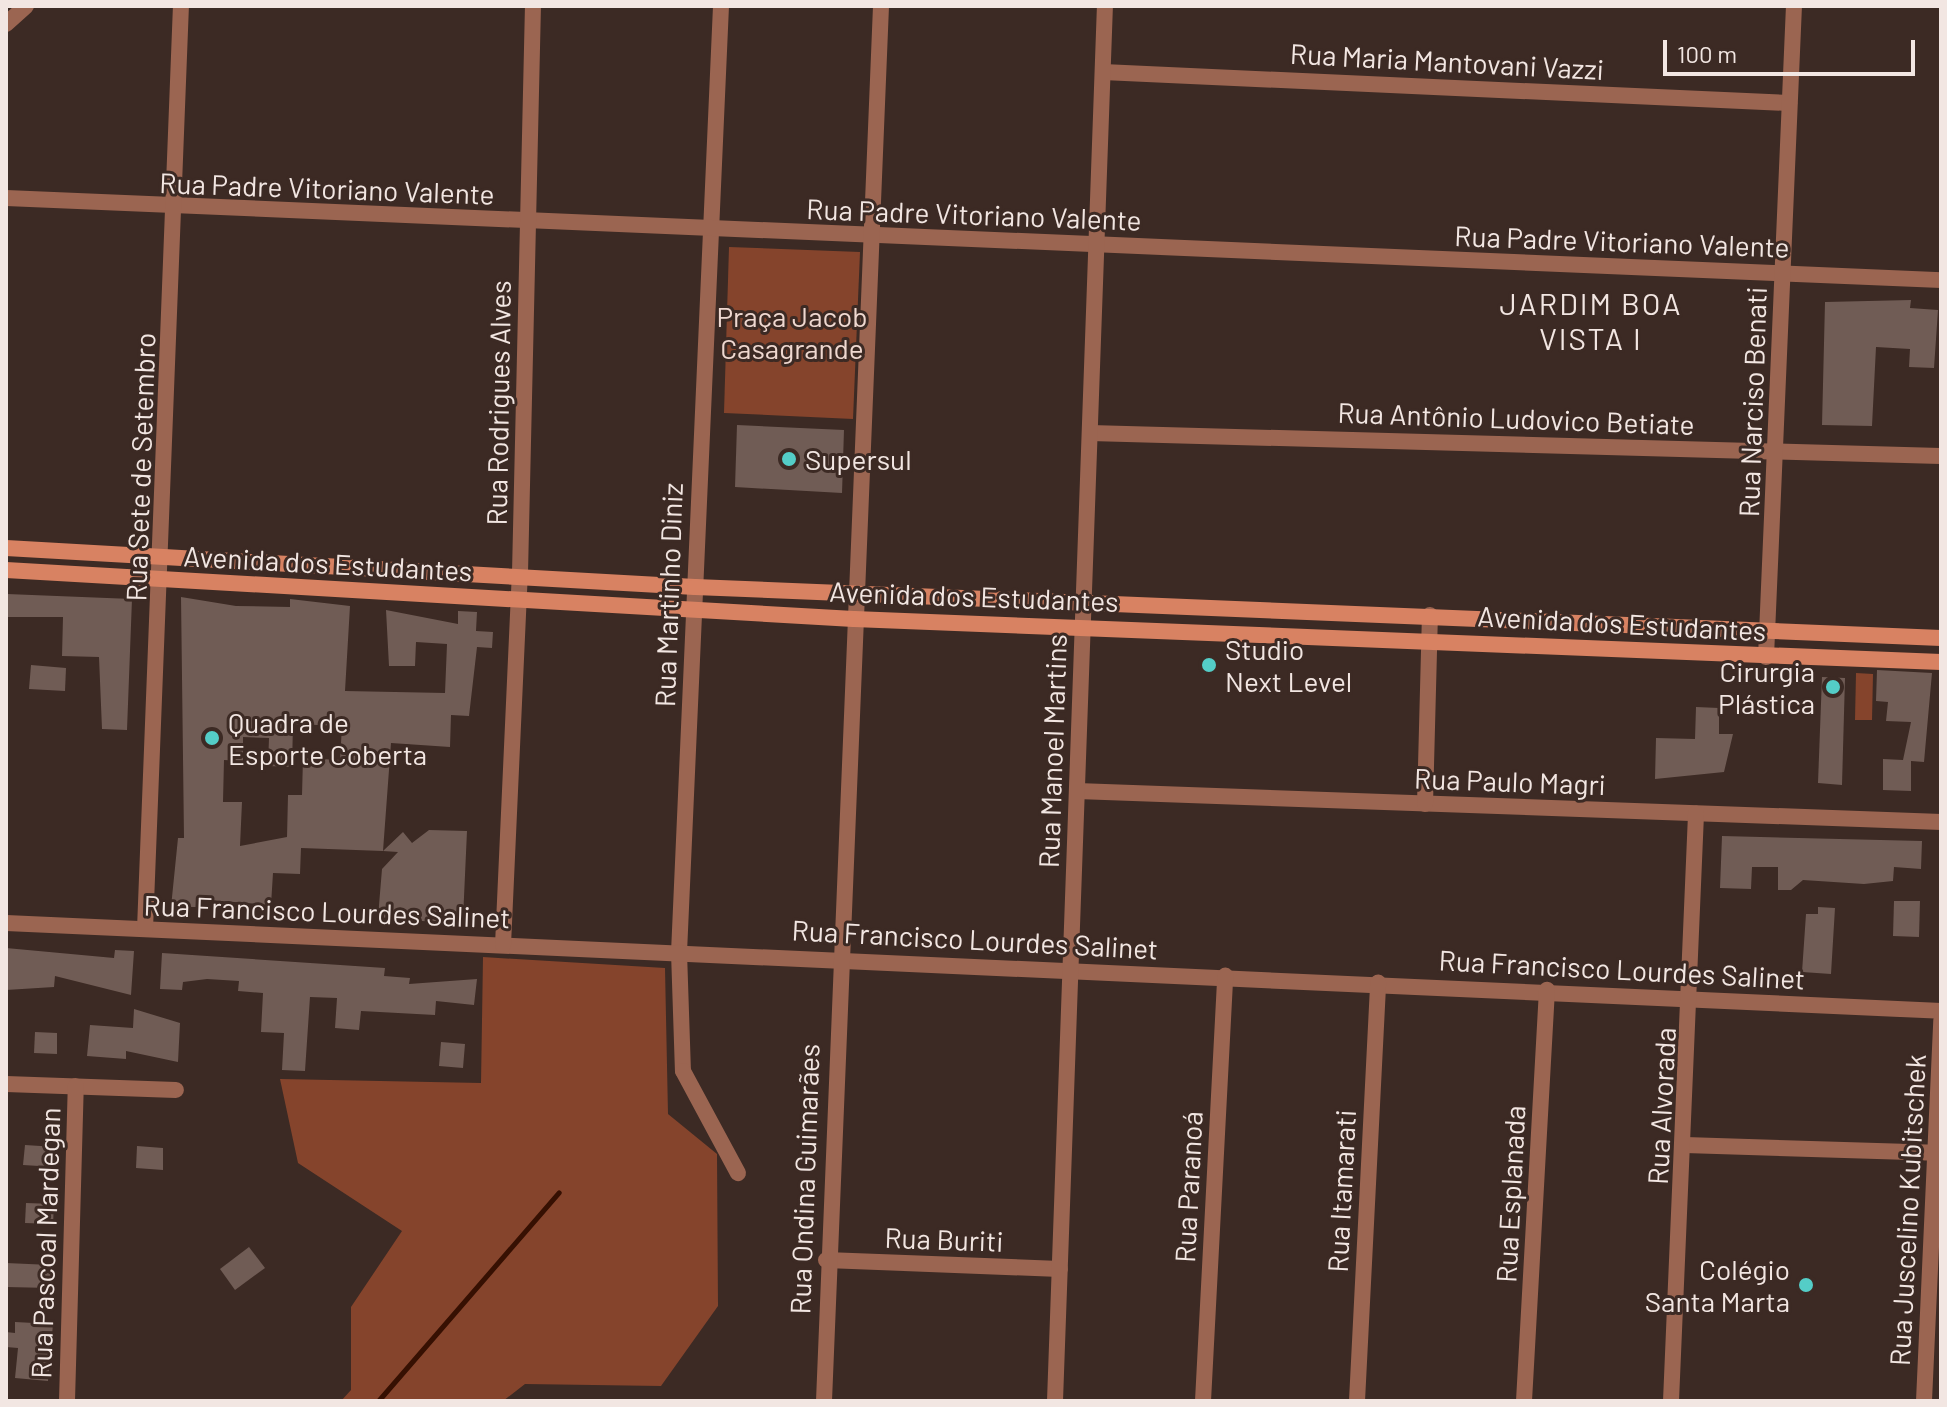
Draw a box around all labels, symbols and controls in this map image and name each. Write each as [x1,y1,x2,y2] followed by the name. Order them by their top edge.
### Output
[1667,24,1919,74] scale bar
[1289,36,1605,86] street label: Rua Maria Mantovani Vazzi
[1677,39,1737,68] text: 100 m
[159,165,495,211] street label: Rua Padre Vitoriano Valente
[806,191,1142,237] street label: Rua Padre Vitoriano Valente
[1454,218,1790,264] street label: Rua Padre Vitoriano Valente
[479,280,517,526] street label: Rua Rodrigues Alves
[1500,285,1682,356] district label: JARDIM BOA VISTA I
[1731,286,1773,518] street label: Rua Narciso Benati
[717,299,867,365] park label: Praça Jacob Casagrande
[119,332,161,602] street label: Rua Sete de Setembro
[1337,395,1695,441] street label: Rua Antônio Ludovico Betiate
[805,442,912,476] place label: Supersul
[780,450,798,468] marker: Supersul
[647,482,689,708] street label: Rua Martinho Diniz
[183,539,473,587] street label: Avenida dos Estudantes
[829,574,1119,618] street label: Avenida dos Estudantes
[1477,599,1767,647] street label: Avenida dos Estudantes
[1225,632,1352,698] place label: Studio Next Level
[1031,633,1073,869] street label: Rua Manoel Martins
[1718,654,1815,720] place label: Cirurgia Plástica
[1200,656,1218,674] marker: Studio Next Level
[1822,676,1844,698] marker: Cirurgia Plástica
[228,705,427,771] place label: Quadra de Esporte Coberta
[203,729,221,747] marker: Quadra de Esporte Coberta
[1414,761,1606,801] street label: Rua Paulo Magri
[143,888,511,934] street label: Rua Francisco Lourdes Salinet
[791,913,1159,965] street label: Rua Francisco Lourdes Salinet
[1438,943,1806,995] street label: Rua Francisco Lourdes Salinet
[1640,1026,1682,1186] street label: Rua Alvorada
[782,1043,826,1315] street label: Rua Ondina Guimarães
[1882,1053,1932,1367] street label: Rua Juscelino Kubitschek
[1489,1104,1531,1284] street label: Rua Esplanada
[23,1107,67,1379] street label: Rua Pascoal Mardegan
[1320,1109,1362,1273] street label: Rua Itamarati
[1167,1110,1209,1264] street label: Rua Paranoá
[884,1220,1004,1258] street label: Rua Buriti
[1645,1252,1790,1318] place label: Colégio Santa Marta
[1797,1276,1815,1294] marker: Colégio Santa Marta

